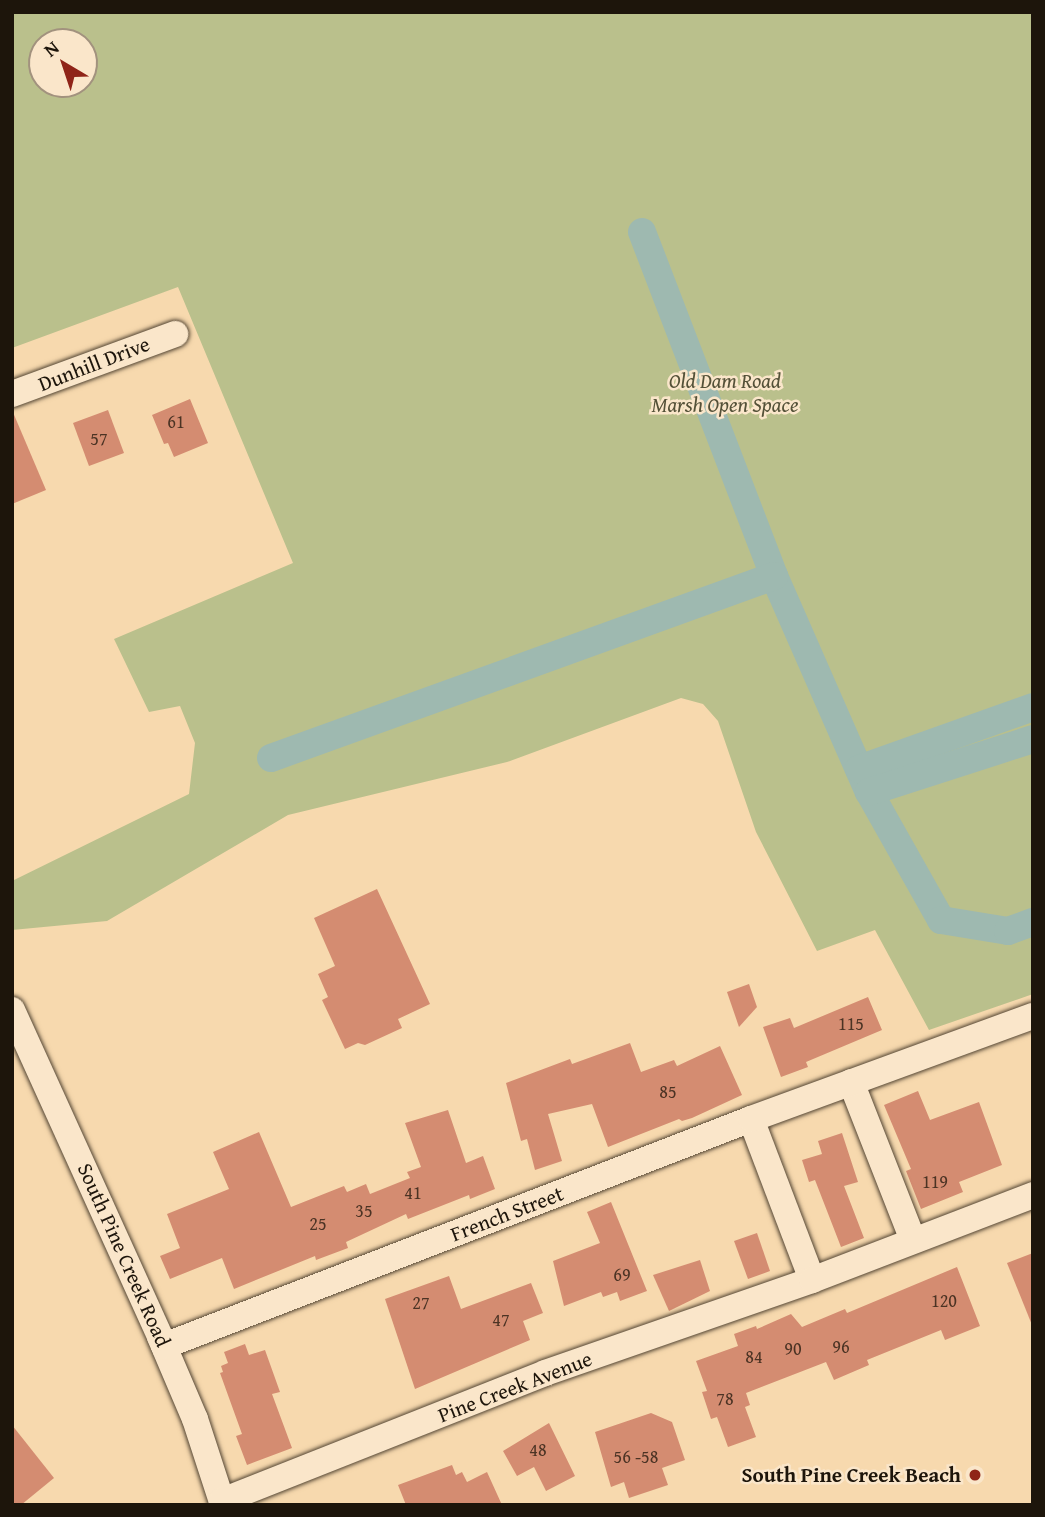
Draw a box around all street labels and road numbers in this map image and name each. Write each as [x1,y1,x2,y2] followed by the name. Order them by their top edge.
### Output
[35,331,153,397] street label: Dunhill Drive
[72,1159,176,1351] street label: South Pine Creek Road
[447,1181,567,1247] street label: French Street
[435,1346,595,1428] street label: Pine Creek Avenue

